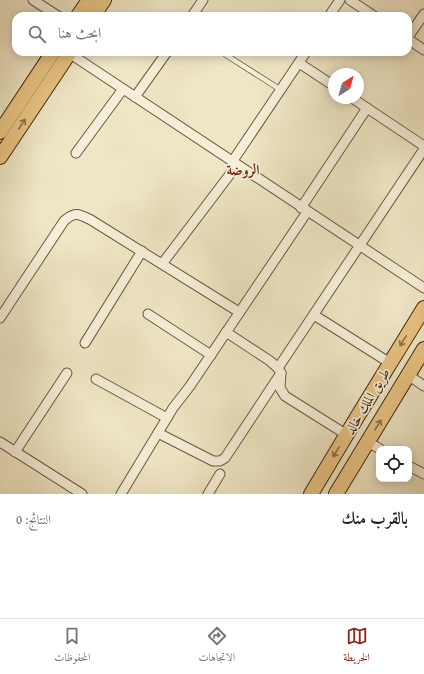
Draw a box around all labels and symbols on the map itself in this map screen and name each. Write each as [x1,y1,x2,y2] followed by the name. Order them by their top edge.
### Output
[328,68,364,104] north arrow
[17,119,26,130] one-way arrow
[226,159,260,180] district label: الروضة
[399,335,407,347] one-way arrow
[339,364,395,438] street label: طريق الملك خالد
[374,420,382,431] one-way arrow
[332,446,340,457] one-way arrow

